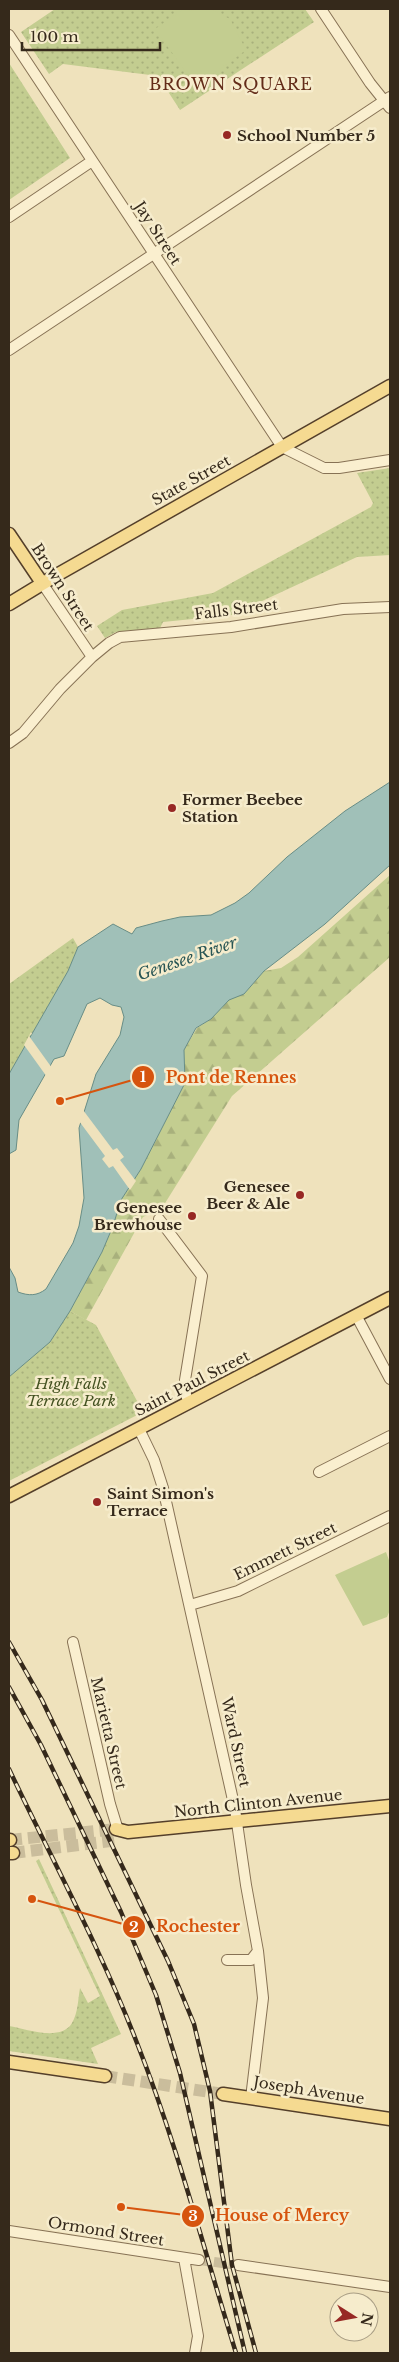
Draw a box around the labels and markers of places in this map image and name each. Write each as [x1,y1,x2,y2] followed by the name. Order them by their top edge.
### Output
[237,126,375,145] place label: School Number 5
[221,129,233,141] marker: School Number 5
[182,790,303,826] place label: Former Beebee Station
[166,802,178,814] marker: Former Beebee Station
[131,1062,306,1093] callout: Pont de Rennes
[206,1177,290,1213] place label: Genesee Beer & Ale
[294,1189,306,1201] marker: Genesee Beer & Ale
[94,1198,182,1234] place label: Genesee Brewhouse
[186,1210,198,1222] marker: Genesee Brewhouse
[107,1484,214,1520] place label: Saint Simon's Terrace
[91,1496,103,1508] marker: Saint Simon's Terrace
[121,1911,250,1942] callout: Rochester
[180,2200,360,2231] callout: House of Mercy

